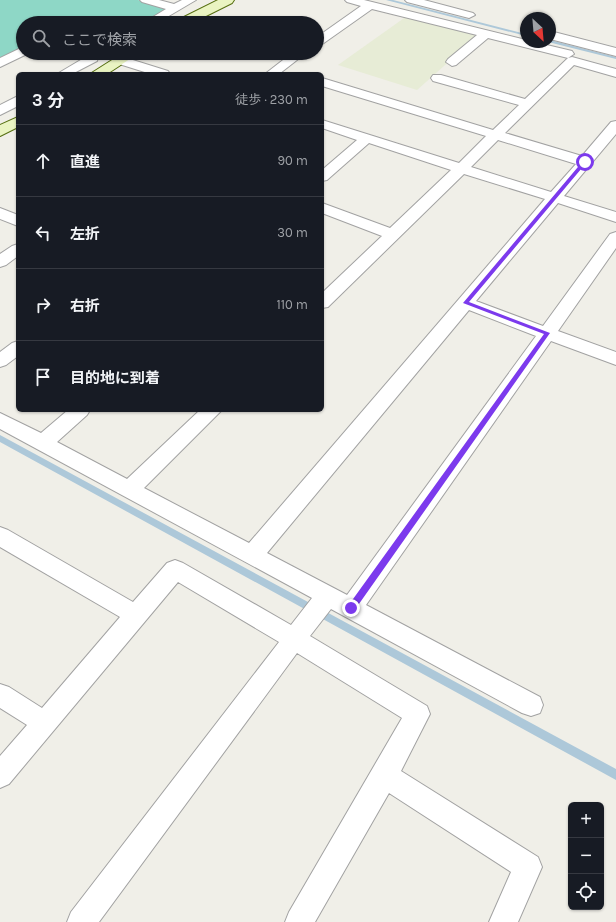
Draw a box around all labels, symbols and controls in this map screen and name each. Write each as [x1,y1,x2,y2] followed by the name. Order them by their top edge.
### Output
[520,12,556,48] north arrow
[16,16,324,60] search box
[30,27,52,49] icon: search
[62,31,137,49] text: ここで検索
[32,90,64,110] text: 3 分
[235,92,308,107] text: 徒歩 · 230 m
[32,150,54,172] icon: ahead
[70,153,100,171] text: 直進
[277,153,308,168] text: 90 m
[576,153,594,171] route start
[32,222,54,244] icon: left
[70,225,100,243] text: 左折
[277,225,308,240] text: 30 m
[32,294,54,316] icon: right
[70,297,100,315] text: 右折
[276,297,308,312] text: 110 m
[32,366,54,388] icon: arrive
[70,369,160,387] text: 目的地に到着
[342,599,360,617] route end
[568,802,604,910] map controls
[568,802,604,838] button: +
[568,838,604,874] button: −
[568,874,604,910] button: locate

